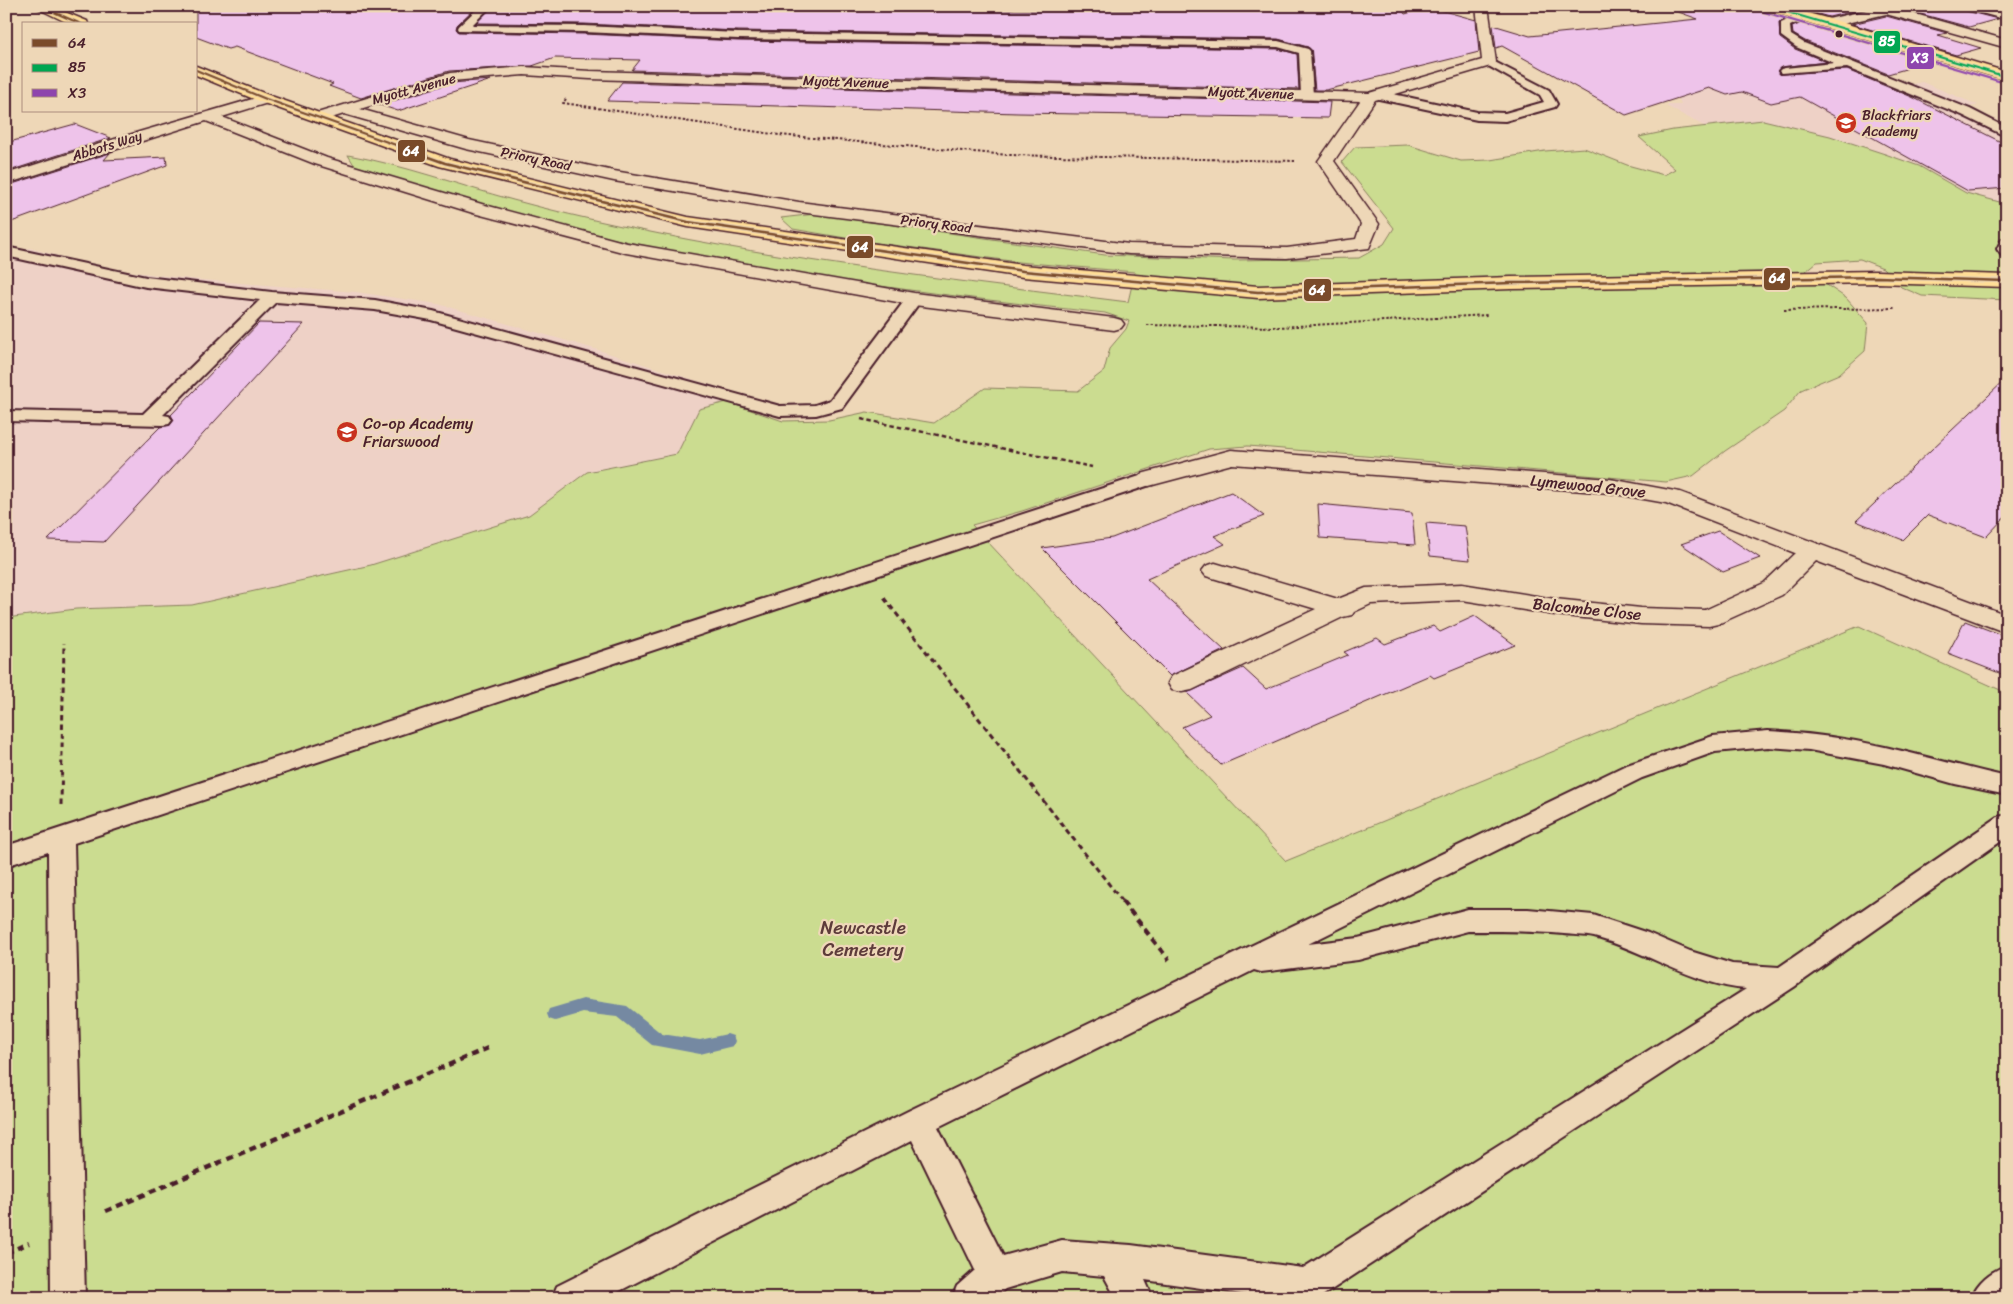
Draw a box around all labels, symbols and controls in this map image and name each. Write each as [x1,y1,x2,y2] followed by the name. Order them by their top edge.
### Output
[22,22,198,112] legend
[1834,29,1844,39] unlabelled marker
[1878,29,1896,54] text: 85
[68,30,86,56] text: 64
[1873,30,1901,54] line badge: 85
[1906,46,1935,70] line badge: X3
[1911,46,1929,71] text: X3
[68,54,86,80] text: 85
[369,66,459,112] street label: Myott Avenue
[802,68,890,96] street label: Myott Avenue
[1207,79,1295,107] street label: Myott Avenue
[67,80,86,106] text: X3
[1861,103,1932,144] place label: Blackfriars Academy
[1834,111,1858,135] school or university icon: Blackfriars Academy
[68,123,146,169] street label: Abbots Way
[397,139,426,163] line badge: 64
[402,139,420,164] text: 64
[498,139,575,179] street label: Priory Road
[899,207,975,241] street label: Priory Road
[846,235,874,259] line badge: 64
[851,235,869,260] text: 64
[1768,266,1786,291] text: 64
[1763,267,1791,291] line badge: 64
[1303,278,1332,302] line badge: 64
[1308,278,1326,303] text: 64
[363,409,474,456] place label: Co-op Academy Friarswood
[335,420,359,444] school or university icon: Co-op Academy Friarswood
[1529,466,1647,506] street label: Lymewood Grove
[1531,589,1643,629] street label: Balcombe Close
[820,911,906,966] park label: Newcastle Cemetery

